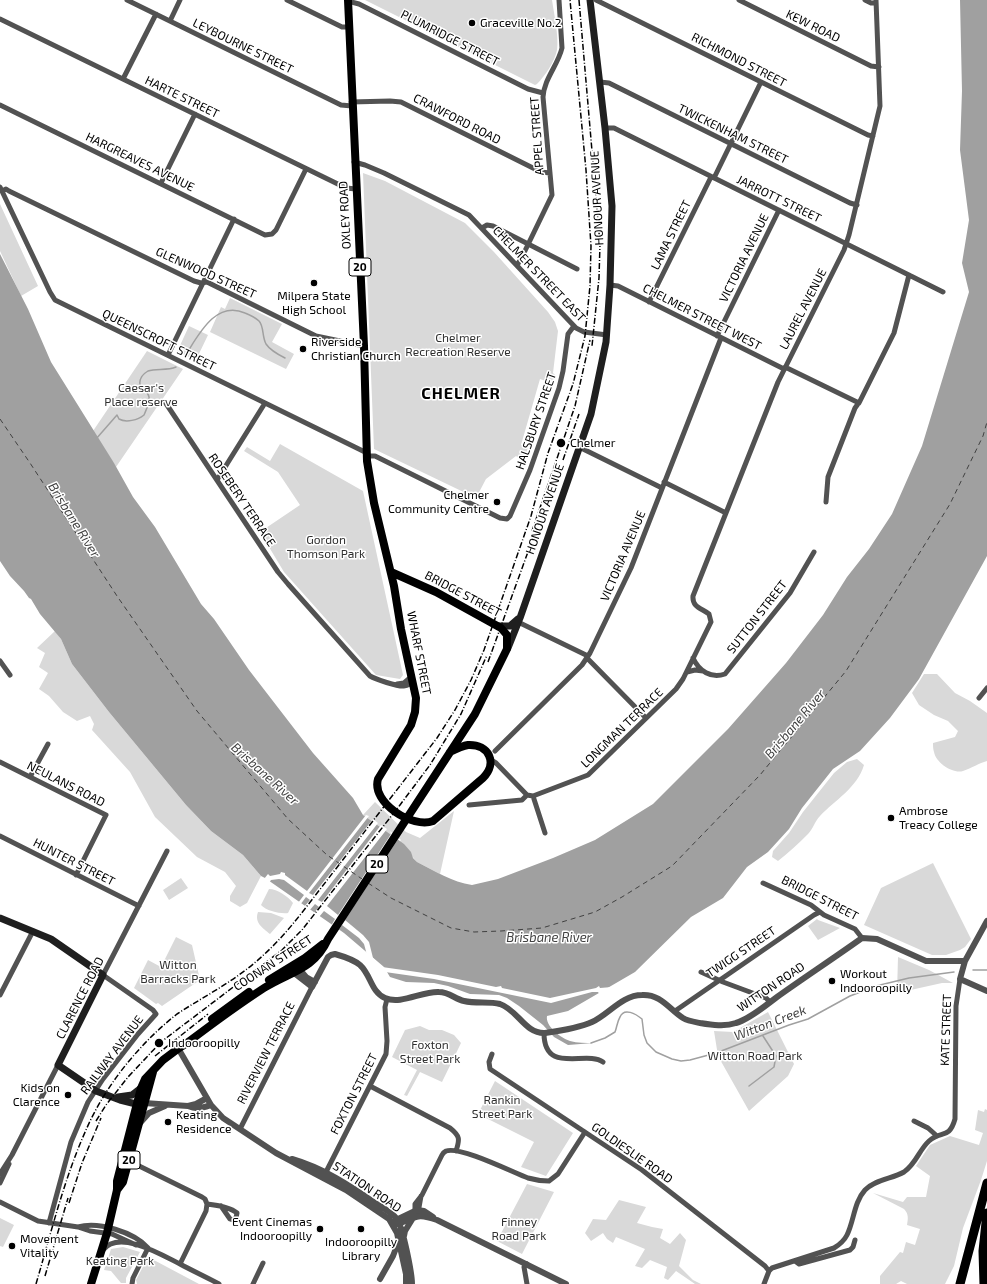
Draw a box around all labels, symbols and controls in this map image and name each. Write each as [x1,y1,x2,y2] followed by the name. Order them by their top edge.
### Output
[398,7,502,69] street label: PLUMRIDGE STREET
[784,7,842,45] street label: KEW ROAD
[190,15,296,77] street label: LEYBOURNE STREET
[480,16,561,30] place label: Graceville No.2
[467,18,477,28] marker: Graceville No.2
[689,30,789,90] street label: RICHMOND STREET
[143,73,221,121] street label: HARTE STREET
[411,91,503,147] street label: CRAWFORD ROAD
[527,96,547,176] street label: APPEL STREET
[676,101,790,167] street label: TWICKENHAM STREET
[83,129,197,195] street label: HARGREAVES AVENUE
[587,150,607,246] street label: HONOUR AVENUE
[734,172,824,226] street label: JARROTT STREET
[336,181,354,249] street label: OXLEY ROAD
[648,198,694,272] street label: LAMA STREET
[716,211,772,305] street label: VICTORIA AVENUE
[490,223,588,325] street label: CHELMER STREET EAST
[154,244,258,302] street label: GLENWOOD STREET
[349,258,371,276] road number: 20
[776,266,830,352] street label: LAUREL AVENUE
[309,278,319,288] marker: Milpera State High School
[640,281,764,353] street label: CHELMER STREET WEST
[277,289,351,317] place label: Milpera State High School
[100,306,218,374] street label: QUEENSCROFT STREET
[405,331,511,359] park label: Chelmer Recreation Reserve
[311,335,401,363] place label: Riverside Christian Church
[298,344,308,354] marker: Riverside Christian Church
[513,370,559,472] street label: HALSBURY STREET
[104,381,178,409] park label: Caesar's Place reserve
[421,384,501,404] district label: CHELMER
[570,436,616,450] place label: Chelmer
[555,437,567,449] marker: Chelmer
[205,451,279,549] street label: ROSEBERY TERRACE
[523,462,567,556] street label: HONOUR AVENUE
[45,480,103,560] water label: Brisbane River
[388,488,489,516] place label: Chelmer Community Centre
[492,497,502,507] marker: Chelmer Community Centre
[597,509,649,603] street label: VICTORIA AVENUE
[287,533,365,561] park label: Gordon Thomson Park
[422,568,504,620] street label: BRIDGE STREET
[724,577,790,657] street label: SUTTON STREET
[404,610,434,696] street label: WHARF STREET
[578,685,666,771] street label: LONGMAN TERRACE
[762,686,828,762] water label: Brisbane River
[228,740,302,808] water label: Brisbane River
[25,758,107,810] street label: NEULANS ROAD
[899,804,978,832] place label: Ambrose Treacy College
[886,813,896,823] marker: Ambrose Treacy College
[31,835,117,889] street label: HUNTER STREET
[366,855,388,873] road number: 20
[779,872,861,924] street label: BRIDGE STREET
[703,923,779,981] street label: TWIGG STREET
[506,930,592,946] water label: Brisbane River
[231,932,315,994] street label: COONAN STREET
[53,955,107,1041] street label: CLARENCE ROAD
[140,958,216,986] park label: Witton Barracks Park
[735,959,807,1015] street label: WITTON ROAD
[840,967,912,995] place label: Workout Indooroopilly
[827,976,837,986] marker: Workout Indooroopilly
[938,994,954,1066] street label: KATE STREET
[234,1000,298,1106] street label: RIVERVIEW TERRACE
[732,1002,808,1044] water label: Witton Creek
[78,1013,146,1097] street label: RAILWAY AVENUE
[168,1036,240,1050] place label: Indooroopilly
[153,1037,165,1049] marker: Indooroopilly
[400,1038,460,1066] park label: Foxton Street Park
[708,1049,802,1063] park label: Witton Road Park
[327,1051,381,1137] street label: FOXTON STREET
[13,1081,60,1109] place label: Kids on Clarence
[63,1090,73,1100] marker: Kids on Clarence
[472,1093,532,1121] park label: Rankin Street Park
[176,1108,231,1136] place label: Keating Residence
[163,1117,173,1127] marker: Keating Residence
[589,1120,675,1186] street label: GOLDIESLIE ROAD
[118,1151,140,1169] road number: 20
[330,1159,404,1215] street label: STATION ROAD
[232,1215,312,1243] place label: Event Cinemas Indooroopilly
[492,1215,546,1243] park label: Finney Road Park
[315,1224,325,1234] marker: Event Cinemas Indooroopilly
[356,1224,366,1234] marker: Indooroopilly Library
[20,1232,78,1260] place label: Movement Vitality
[325,1235,397,1263] place label: Indooroopilly Library
[7,1241,17,1251] marker: Movement Vitality
[86,1254,154,1268] park label: Keating Park

